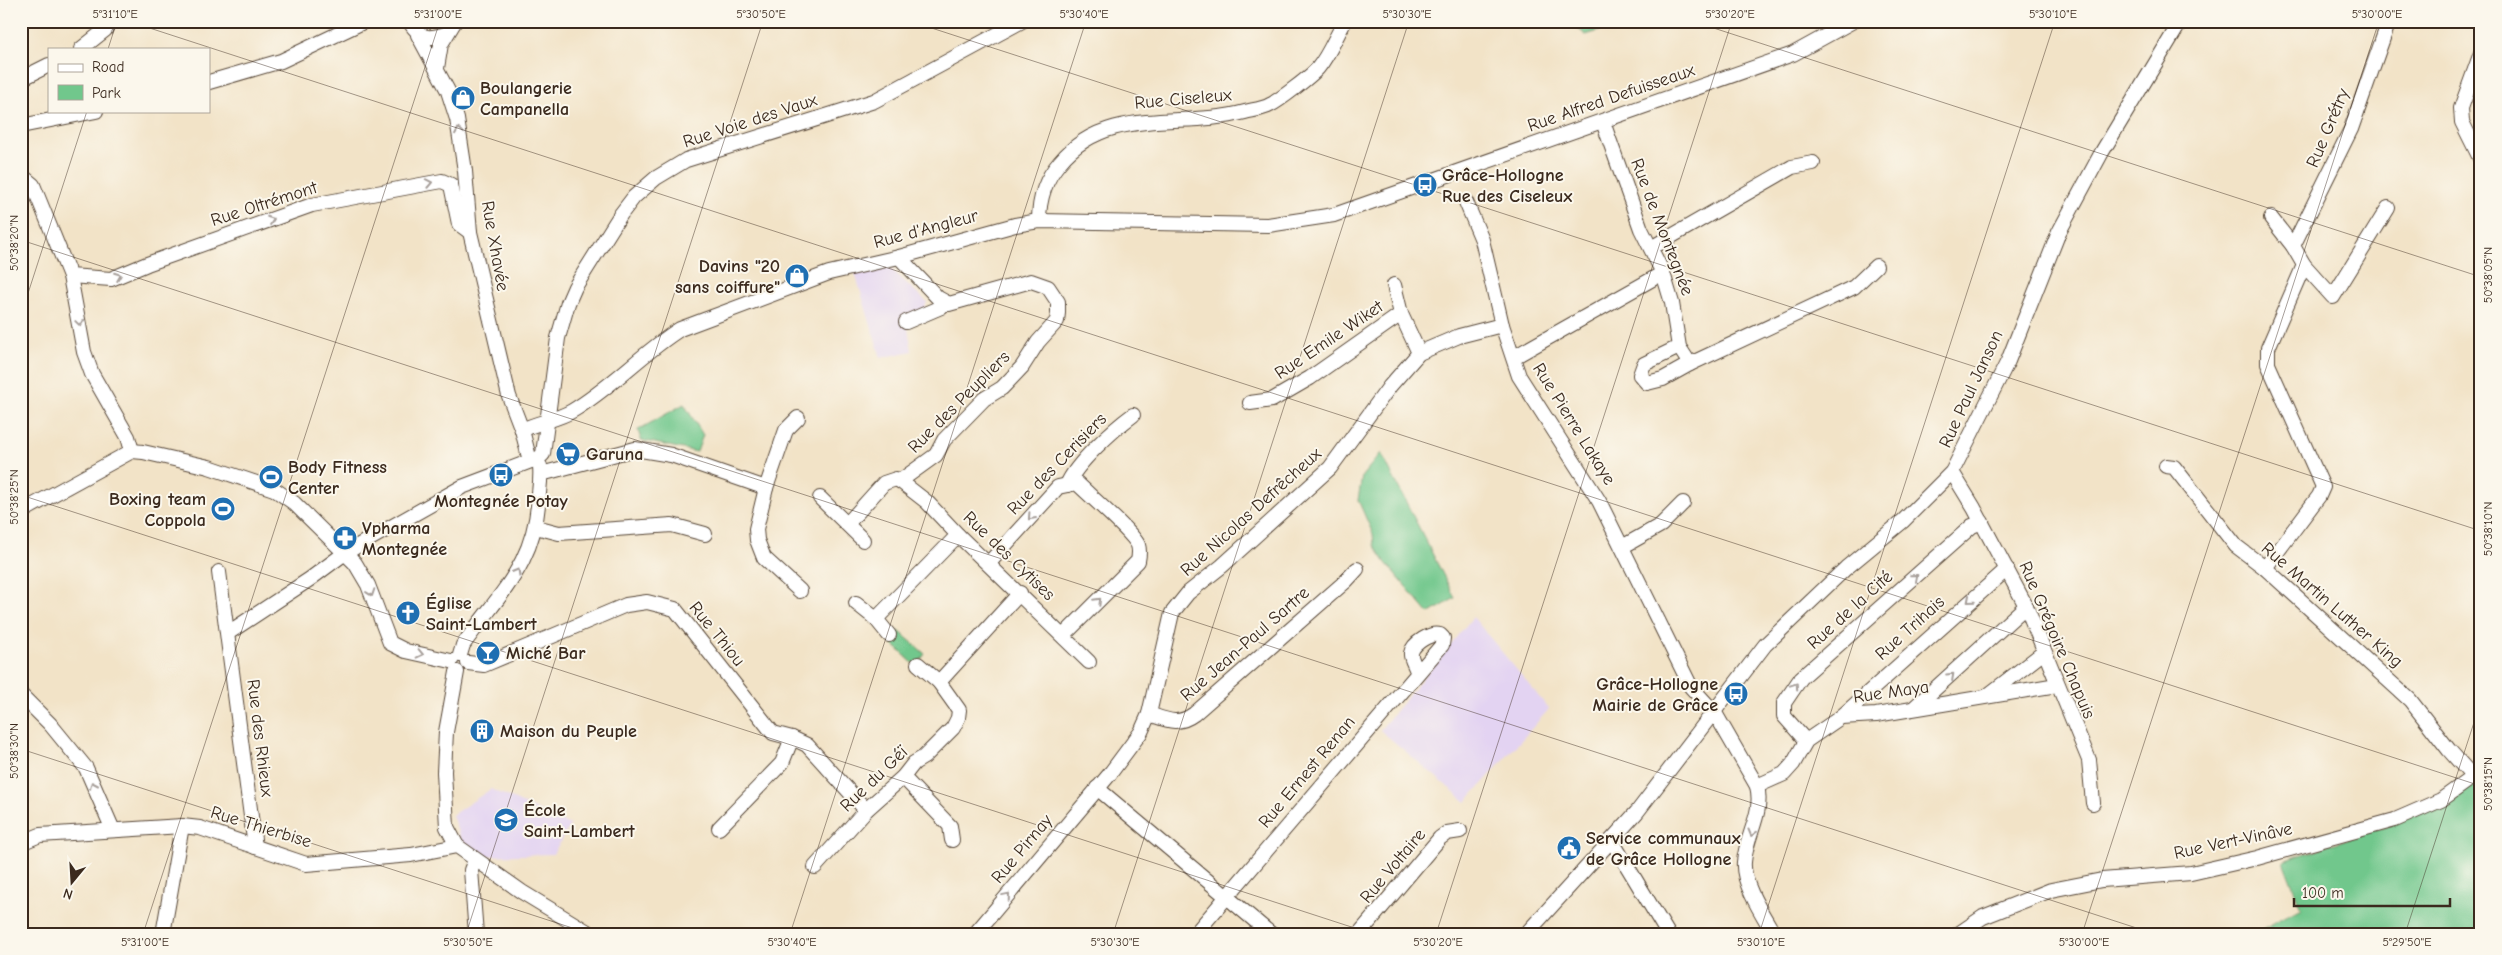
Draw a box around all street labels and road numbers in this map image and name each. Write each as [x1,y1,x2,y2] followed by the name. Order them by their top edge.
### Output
[1525,59,1698,136] street label: Rue Alfred Defuisseaux
[1134,84,1233,114] street label: Rue Ciseleux
[2302,84,2354,171] street label: Rue Grétry
[680,89,820,153] street label: Rue Voie des Vaux
[1626,155,1698,299] street label: Rue de Montegnée
[208,177,321,231] street label: Rue Oltrémont
[477,199,513,293] street label: Rue Xhavée
[871,205,981,253] street label: Rue d'Angleur
[1271,296,1388,384] street label: Rue Emile Wiket
[1935,327,2007,451] street label: Rue Paul Janson
[904,347,1014,457] street label: Rue des Peupliers
[1528,359,1620,489] street label: Rue Pierre Lakaye
[1003,409,1111,519] street label: Rue des Cerisiers
[1176,443,1326,581] street label: Rue Nicolas Defrêcheux
[959,507,1059,605] street label: Rue des Cytises
[2257,538,2407,672] street label: Rue Martin Luther King
[2014,558,2100,722] street label: Rue Grégoire Chapuis
[1803,566,1897,654] street label: Rue de la Cité
[1176,582,1314,706] street label: Rue Jean-Paul Sartre
[1871,591,1949,665] street label: Rue Trihais
[685,598,749,670] street label: Rue Thiou
[1852,676,1930,708] street label: Rue Maya
[242,678,278,798] street label: Rue des Rhieux
[1254,712,1360,832] street label: Rue Ernest Renan
[836,741,913,816] street label: Rue du Géï
[208,802,314,852] street label: Rue Thierbise
[987,810,1058,888] street label: Rue Pirnay
[2172,818,2294,864] street label: Rue Vert-Vinâve
[1356,824,1430,908] street label: Rue Voltaire

